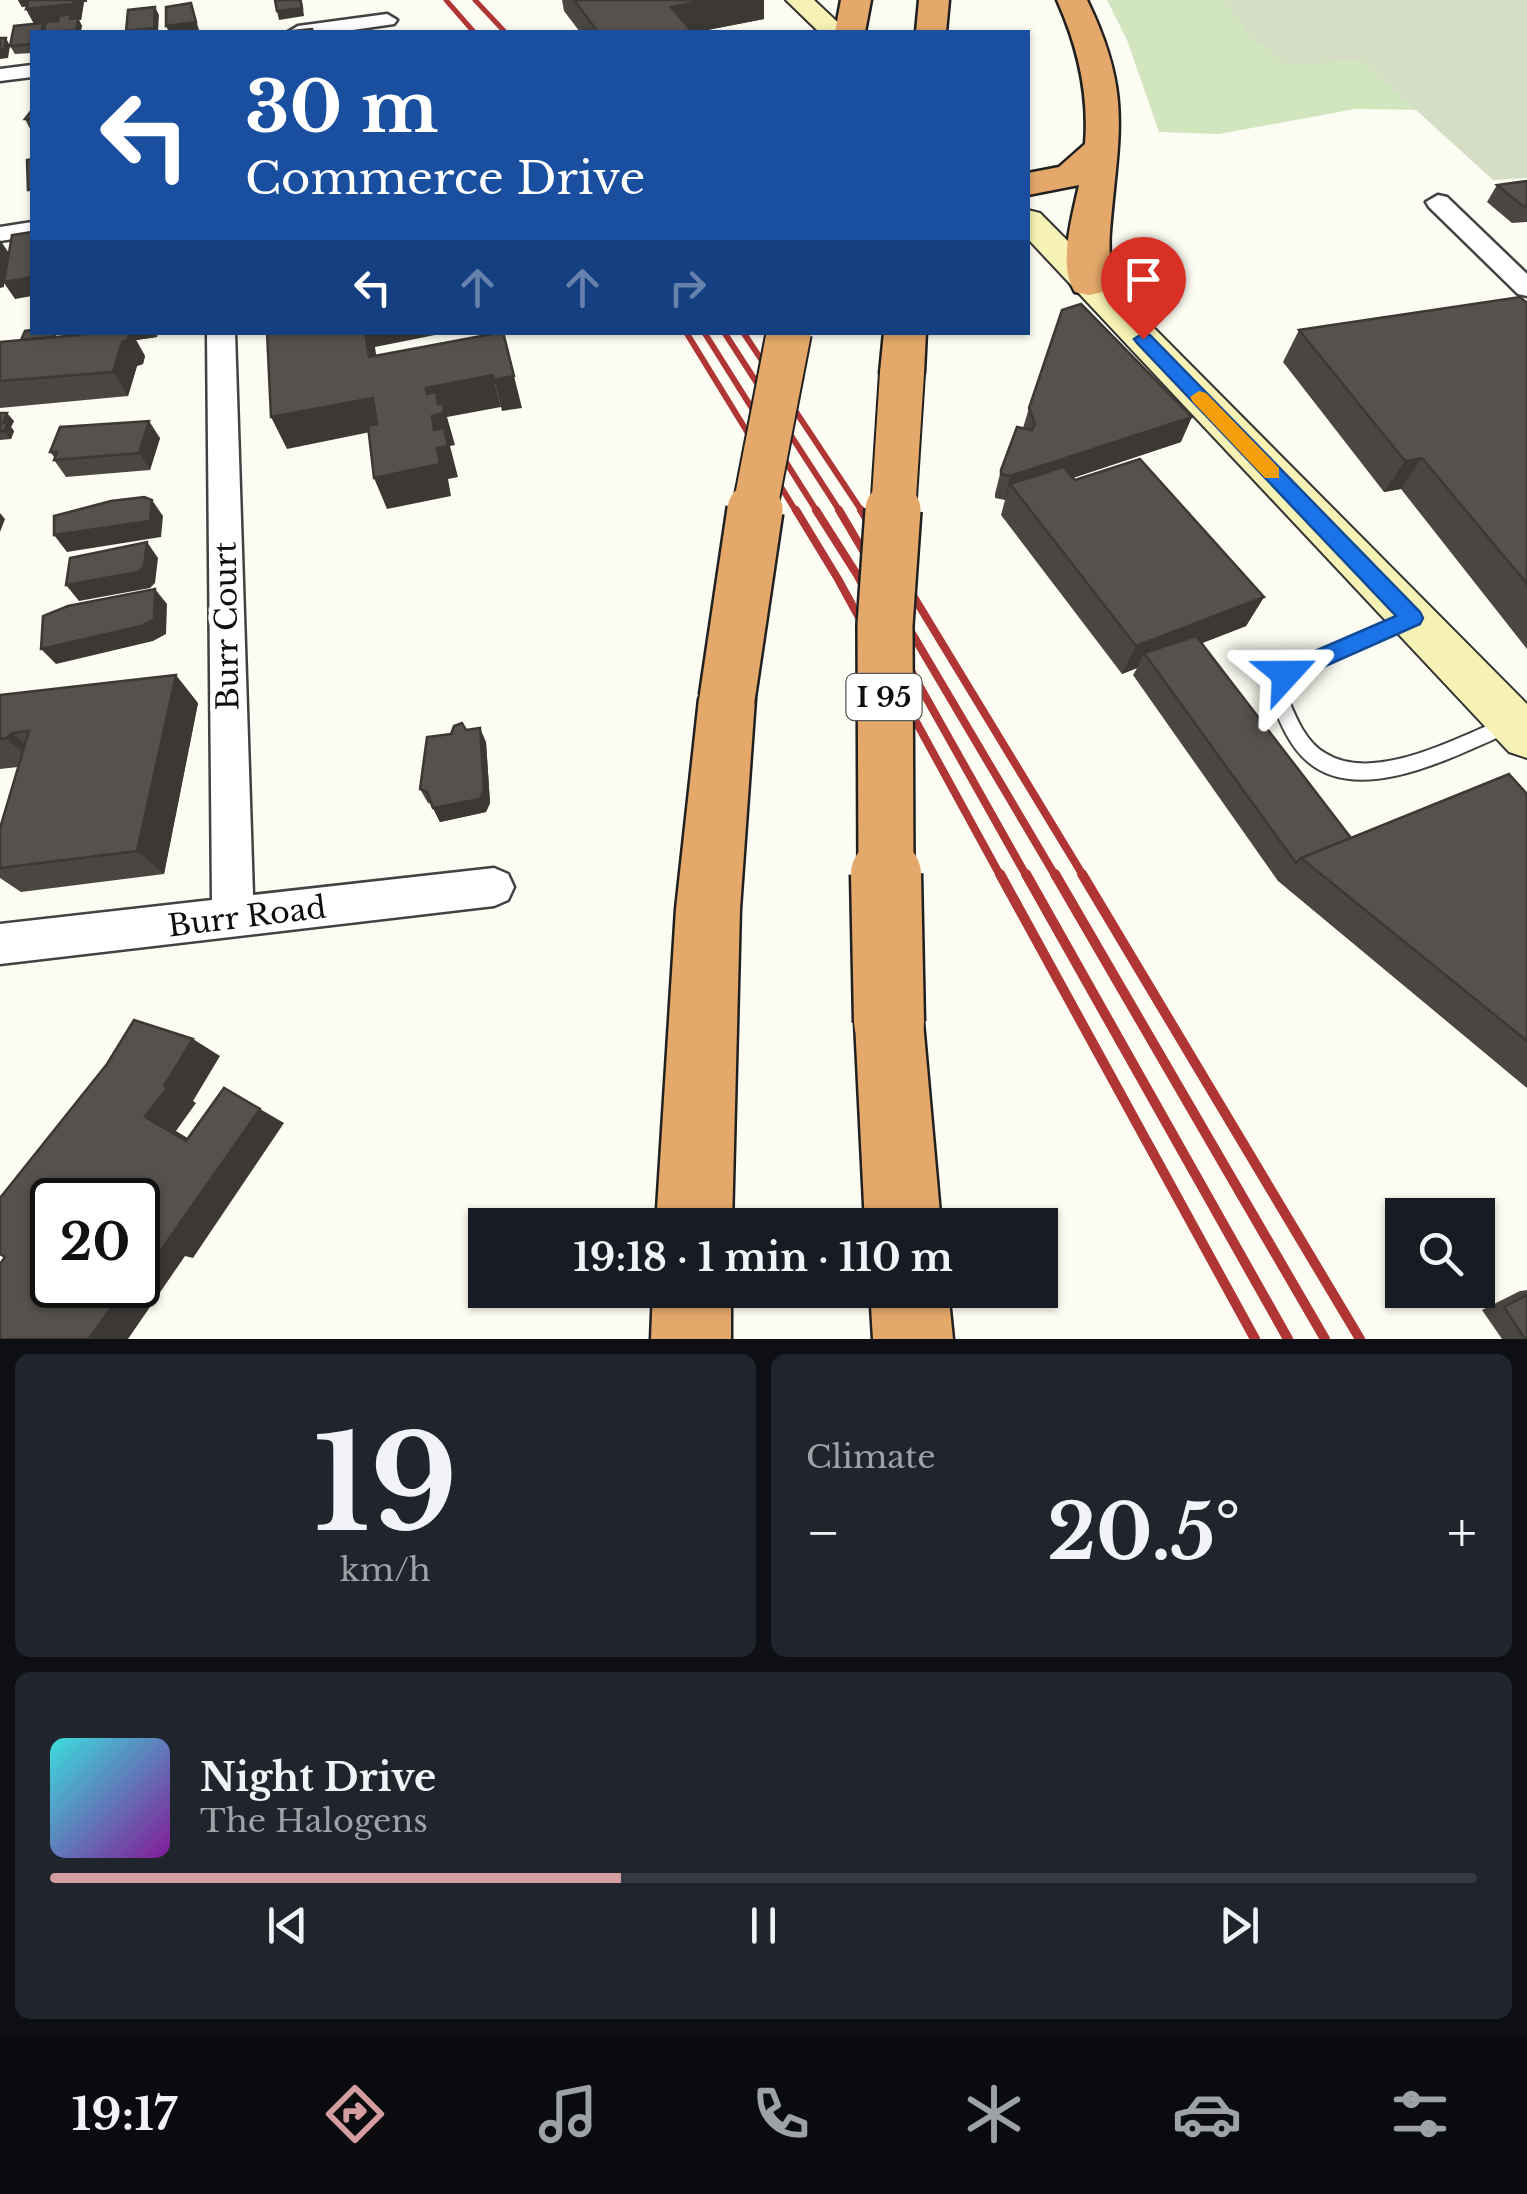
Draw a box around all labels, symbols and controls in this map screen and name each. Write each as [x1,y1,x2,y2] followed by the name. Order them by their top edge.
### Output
[245,64,438,151] text: 30 m
[80,70,210,200] icon: left
[245,150,645,206] text: Commerce Drive
[1101,237,1186,340] pin
[1116,252,1171,307] icon: arrive
[345,260,400,315] icon: left
[450,260,505,315] icon: ahead
[555,260,610,315] icon: ahead
[660,260,715,315] icon: right
[207,541,246,711] street label: Burr Court
[1234,622,1338,726] position arrow
[846,674,922,720] road number: I 95
[166,888,328,945] street label: Burr Road
[30,1178,160,1308] speed limit sign: 20
[1385,1198,1495,1308] map controls
[1385,1198,1495,1308] button: search
[573,1234,953,1281] text: 19:18 · 1 min · 110 m
[313,1404,458,1565] text: 19
[806,1437,935,1477] text: Climate
[1047,1486,1240,1579] text: 20.5°
[806,1499,841,1567] text: −
[1447,1499,1477,1567] text: +
[340,1550,431,1590] text: km/h
[200,1754,436,1801] text: Night Drive
[200,1801,428,1841] text: The Halogens
[260,1898,315,1953] icon: previous
[736,1898,791,1953] icon: pause
[1212,1898,1267,1953] icon: next
[320,2079,390,2149] icon: directions
[533,2079,603,2149] icon: music
[746,2079,816,2149] icon: phone
[959,2079,1029,2149] icon: climate
[1172,2079,1242,2149] icon: car
[1385,2079,1455,2149] icon: filters
[72,2086,177,2142] text: 19:17

